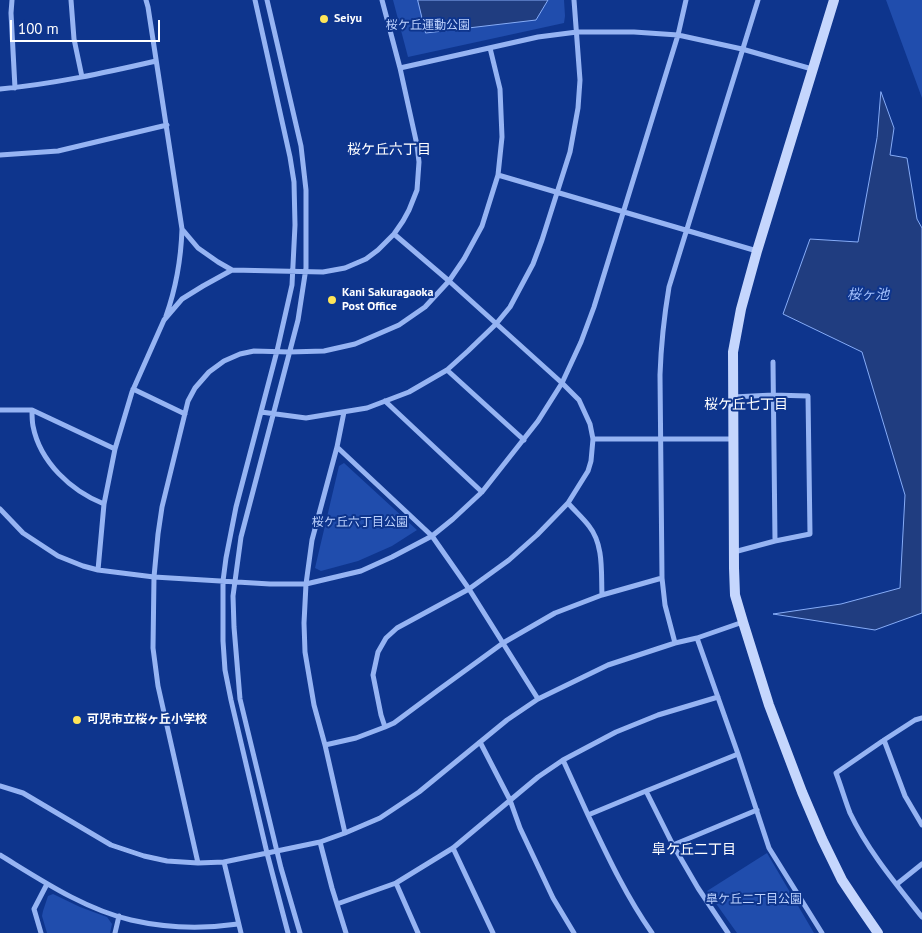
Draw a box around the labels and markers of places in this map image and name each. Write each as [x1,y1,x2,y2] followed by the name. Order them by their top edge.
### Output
[334,12,362,26] place label: Seiyu
[318,13,330,25] marker: Seiyu
[342,286,433,314] place label: Kani Sakuragaoka Post Office
[326,294,338,306] marker: Kani Sakuragaoka Post Office
[87,713,207,727] place label: 可児市立桜ヶ丘小学校
[71,714,83,726] marker: 可児市立桜ヶ丘小学校

